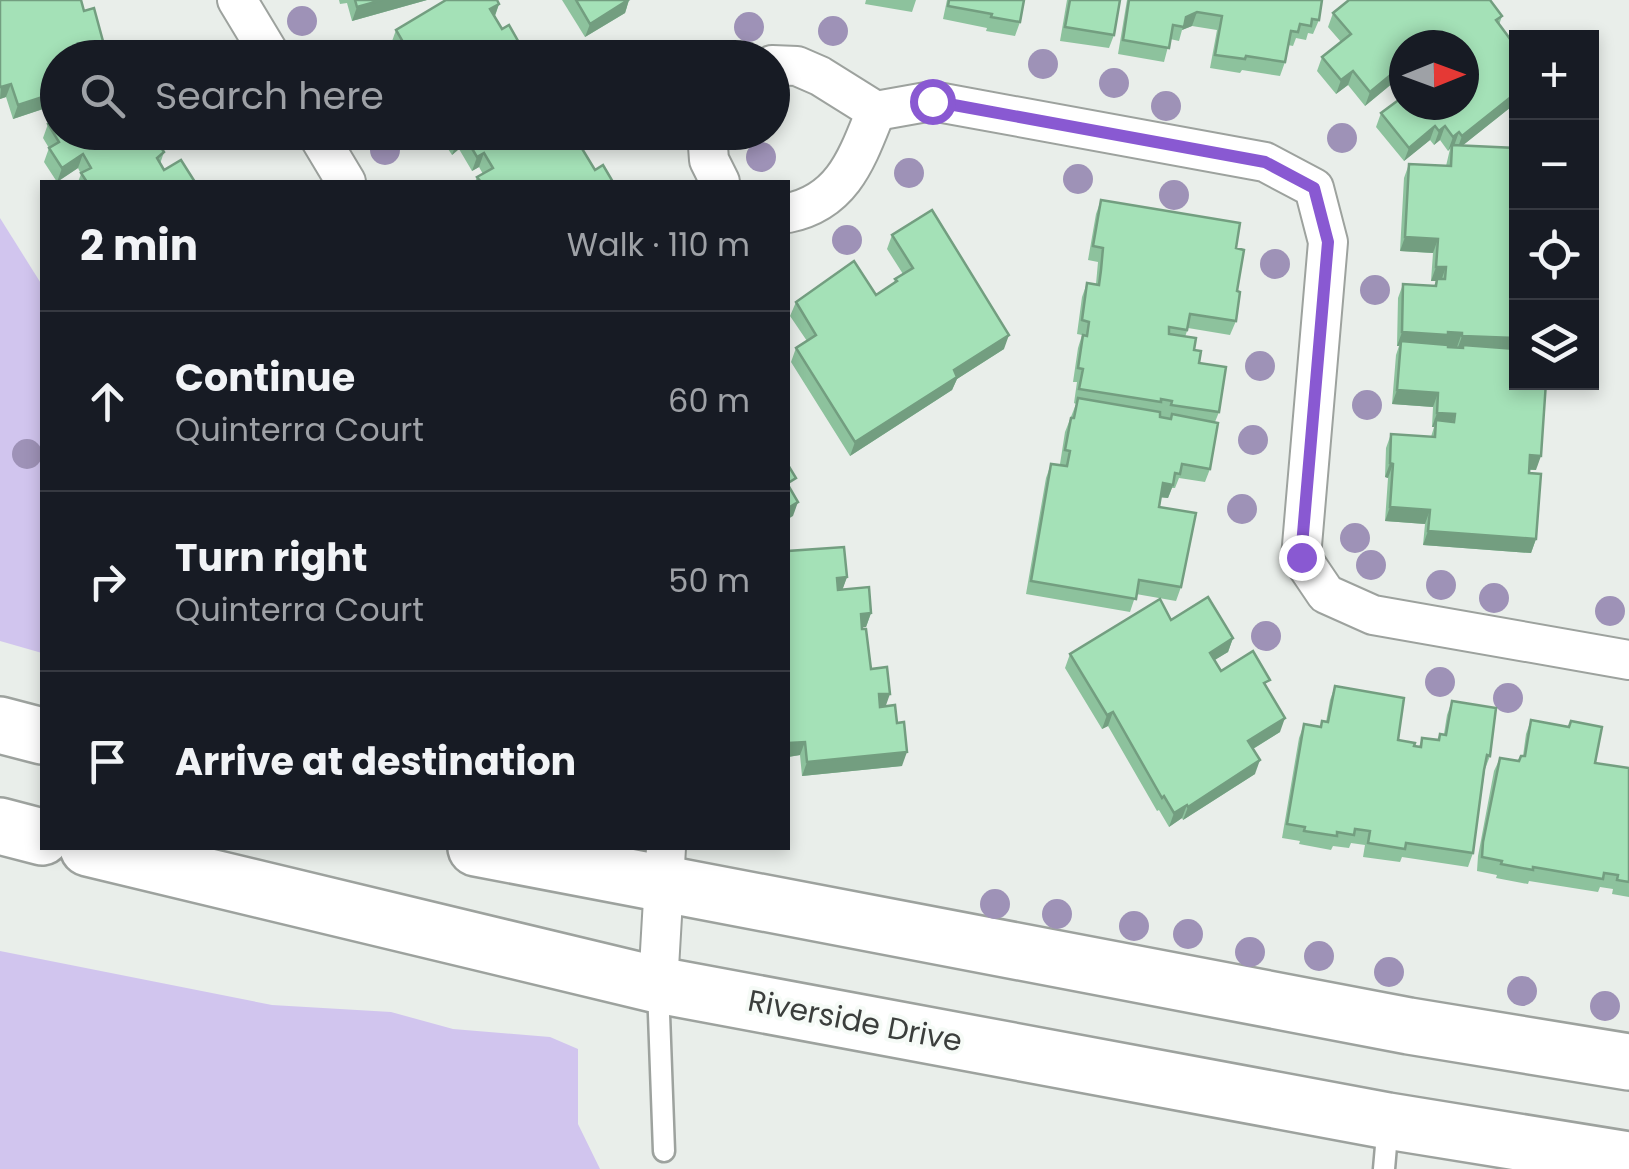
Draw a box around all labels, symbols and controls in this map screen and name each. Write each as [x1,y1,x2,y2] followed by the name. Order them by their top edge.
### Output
[1389,30,1479,120] north arrow
[1509,30,1599,390] map controls
[1509,30,1599,120] button: +
[40,40,790,150] search box
[75,68,130,123] icon: search
[155,69,384,122] text: Search here
[910,79,956,125] route start
[1509,120,1599,210] button: −
[1509,210,1599,300] button: locate
[80,216,198,275] text: 2 min
[567,222,750,267] text: Walk · 110 m
[1509,300,1599,390] button: layers
[175,351,355,404] text: Continue
[80,374,135,429] icon: ahead
[668,378,750,423] text: 60 m
[175,407,424,452] text: Quinterra Court
[175,531,367,584] text: Turn right
[1279,535,1325,581] route end
[80,554,135,609] icon: right
[668,558,750,603] text: 50 m
[175,587,424,632] text: Quinterra Court
[80,734,135,789] icon: arrive
[175,735,576,788] text: Arrive at destination
[744,979,966,1062] street label: Riverside Drive

